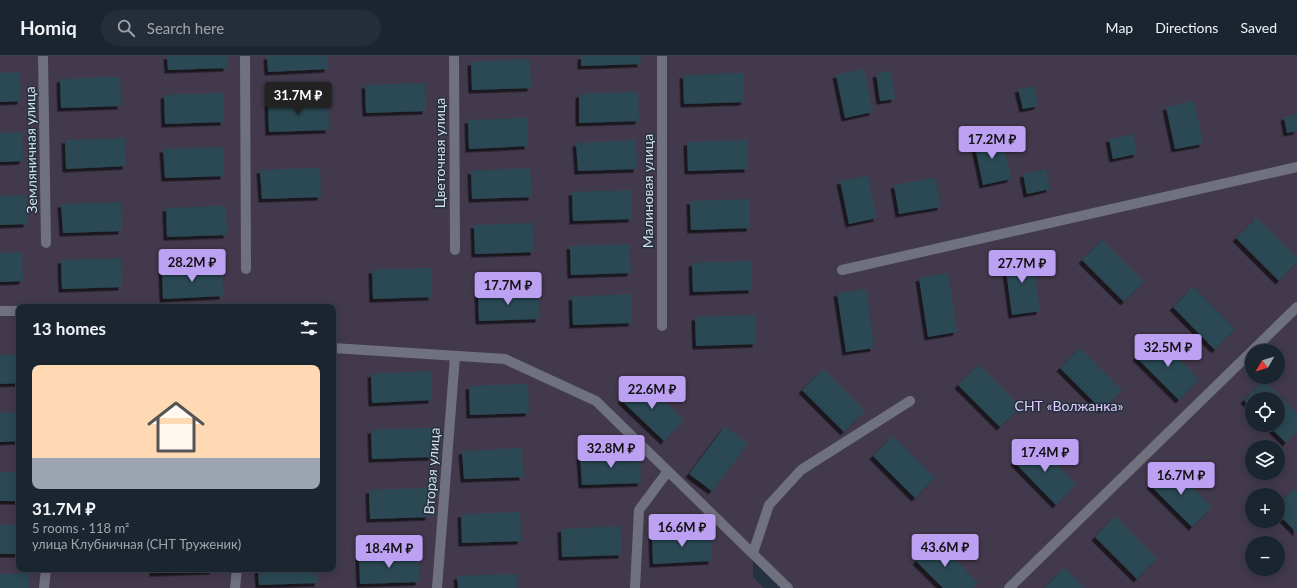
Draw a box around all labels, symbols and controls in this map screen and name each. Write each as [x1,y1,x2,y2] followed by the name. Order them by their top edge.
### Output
[101,10,381,46] search box
[20,16,77,39] text: Homiq
[115,17,137,39] icon: search
[147,19,224,37] text: Search here
[1106,19,1133,36] text: Map
[1155,19,1218,36] text: Directions
[1240,19,1277,36] text: Saved
[261,82,335,116] pin: 31.7M ₽
[21,86,40,214] street label: Земляничная улица
[274,87,322,103] text: 31.7M ₽
[431,98,448,208] street label: Цветочная улица
[955,126,1029,160] pin: 17.2M ₽
[968,131,1016,147] text: 17.2M ₽
[639,134,656,248] street label: Малиновая улица
[155,249,229,283] pin: 28.2M ₽
[985,250,1059,284] pin: 27.7M ₽
[168,254,216,270] text: 28.2M ₽
[998,255,1046,271] text: 27.7M ₽
[471,272,545,306] pin: 17.7M ₽
[484,277,532,293] text: 17.7M ₽
[298,317,320,339] icon: filters
[32,318,106,339] text: 13 homes
[1131,334,1205,368] pin: 32.5M ₽
[1144,339,1192,355] text: 32.5M ₽
[1245,344,1285,384] north arrow
[1245,344,1285,576] map controls
[615,376,689,410] pin: 22.6M ₽
[628,381,676,397] text: 22.6M ₽
[140,391,212,463] icon: home
[1245,392,1285,432] button: locate
[1015,397,1123,414] park label: СНТ «Волжанка»
[420,427,443,515] street label: Вторая улица
[574,435,648,469] pin: 32.8M ₽
[1008,439,1082,473] pin: 17.4M ₽
[587,440,635,456] text: 32.8M ₽
[1245,440,1285,480] button: layers
[1021,444,1069,460] text: 17.4M ₽
[1144,462,1218,496] pin: 16.7M ₽
[1157,467,1205,483] text: 16.7M ₽
[1245,488,1285,528] button: +
[32,498,96,519] text: 31.7M ₽
[645,514,719,548] pin: 16.6M ₽
[658,519,706,535] text: 16.6M ₽
[32,520,129,536] text: 5 rooms · 118 m²
[908,534,982,568] pin: 43.6M ₽
[352,535,426,569] pin: 18.4M ₽
[32,536,241,552] text: улица Клубничная (СНТ Труженик)
[1245,536,1285,576] button: −
[921,539,969,555] text: 43.6M ₽
[365,540,413,556] text: 18.4M ₽

